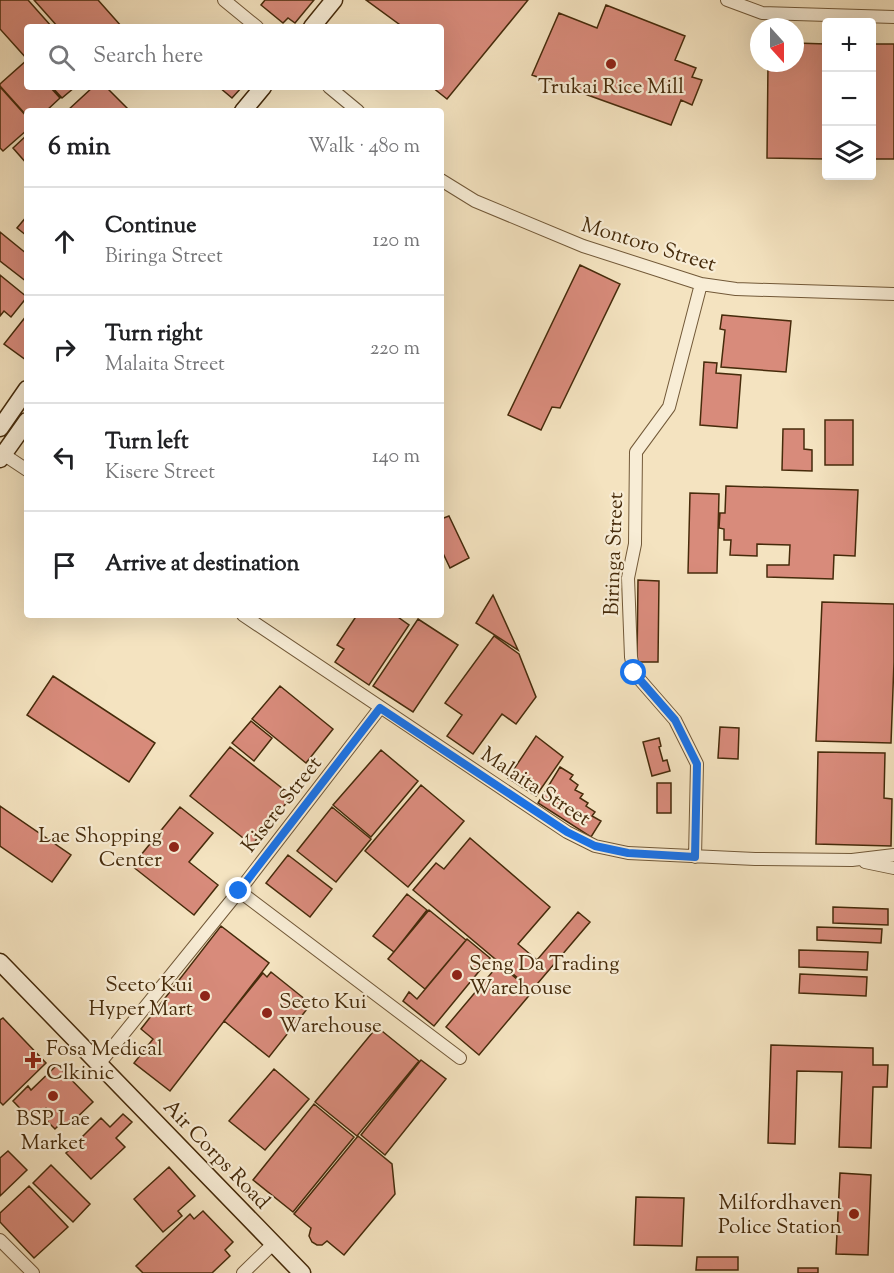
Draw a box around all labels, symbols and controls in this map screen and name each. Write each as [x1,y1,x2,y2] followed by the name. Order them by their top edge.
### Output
[750,18,804,72] north arrow
[822,18,876,180] map controls
[822,18,876,72] button: +
[24,24,444,90] search box
[45,41,78,74] icon: search
[93,41,203,73] text: Search here
[604,57,618,71] marker: Trukai Rice Mill
[822,72,876,126] button: −
[538,73,684,103] place label: Trukai Rice Mill
[822,126,876,180] button: layers
[48,129,111,166] text: 6 min
[308,133,420,162] text: Walk · 480 m
[105,211,196,243] text: Continue
[577,211,719,281] street label: Montoro Street
[48,225,81,258] icon: ahead
[372,227,420,256] text: 120 m
[105,243,223,272] text: Biringa Street
[105,319,202,351] text: Turn right
[48,333,81,366] icon: right
[370,335,420,364] text: 220 m
[105,351,225,380] text: Malaita Street
[105,427,188,459] text: Turn left
[48,441,81,474] icon: left
[372,443,420,472] text: 140 m
[105,459,215,488] text: Kisere Street
[598,492,632,616] street label: Biringa Street
[48,549,81,582] icon: arrive
[105,549,300,581] text: Arrive at destination
[620,659,646,685] route start
[474,741,596,835] street label: Malaita Street
[235,750,330,860] street label: Kisere Street
[38,822,162,876] place label: Lae Shopping Center
[167,840,181,854] marker: Lae Shopping Center
[225,877,251,903] route end
[469,950,619,1004] place label: Seng Da Trading Warehouse
[450,968,464,982] marker: Seng Da Trading Warehouse
[88,971,193,1025] place label: Seeto Kui Hyper Mart
[279,988,382,1042] place label: Seeto Kui Warehouse
[198,989,212,1003] marker: Seeto Kui Hyper Mart
[260,1006,274,1020] marker: Seeto Kui Warehouse
[46,1035,163,1089] place label: Fosa Medical Clkinic
[24,1051,42,1069] marker: Fosa Medical Clkinic
[46,1089,60,1103] marker: BSP Lae Market
[155,1094,276,1217] street label: Air Corps Road
[16,1105,90,1159] place label: BSP Lae Market
[718,1189,842,1243] place label: Milfordhaven Police Station
[847,1207,861,1221] marker: Milfordhaven Police Station

